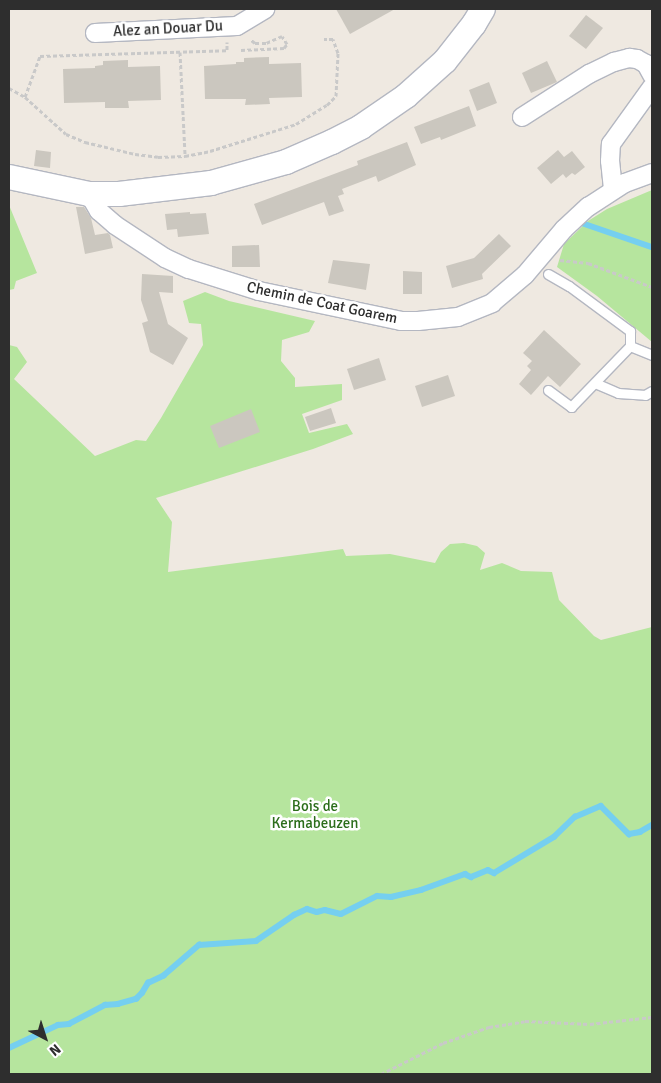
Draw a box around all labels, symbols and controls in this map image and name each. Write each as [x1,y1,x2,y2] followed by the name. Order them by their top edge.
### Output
[113,17,223,41] street label: Alez an Douar Du
[245,278,399,328] street label: Chemin de Coat Goarem
[271,797,359,832] park label: Bois de Kermabeuzen
[20,1013,70,1063] north arrow
[46,1040,64,1060] text: N

